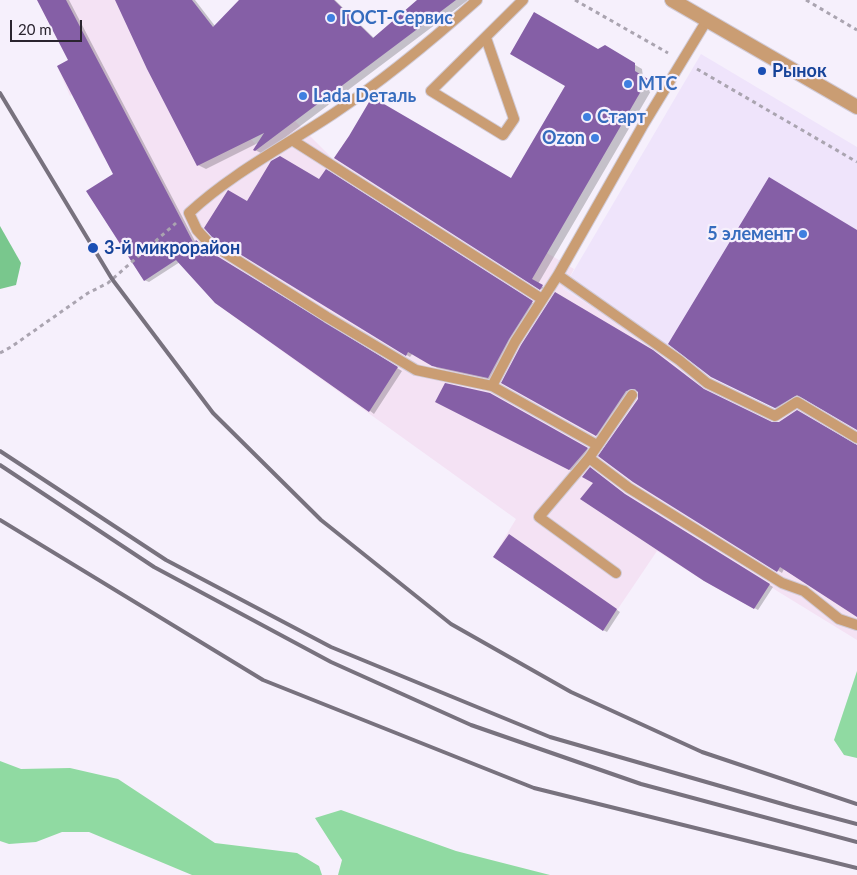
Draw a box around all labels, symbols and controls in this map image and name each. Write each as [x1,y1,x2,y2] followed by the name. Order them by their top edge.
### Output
[341,7,453,29] place label: ГОСТ-Сервис
[12,10,85,42] scale bar
[325,12,337,24] marker: ГОСТ-Сервис
[18,20,52,38] text: 20 m
[772,60,827,82] place label: Рынок
[756,65,768,77] marker: Рынок
[638,73,677,95] place label: МТС
[622,78,634,90] marker: МТС
[313,85,416,107] place label: Lada Dеталь
[297,90,309,102] marker: Lada Dеталь
[597,106,646,128] place label: Старт
[581,111,593,123] marker: Старт
[542,127,585,149] place label: Ozon
[589,132,601,144] marker: Ozon
[707,223,793,245] place label: 5 элемент
[797,228,809,240] marker: 5 элемент
[104,237,240,259] place label: 3-й микрорайон
[86,241,100,255] marker: 3-й микрорайон

